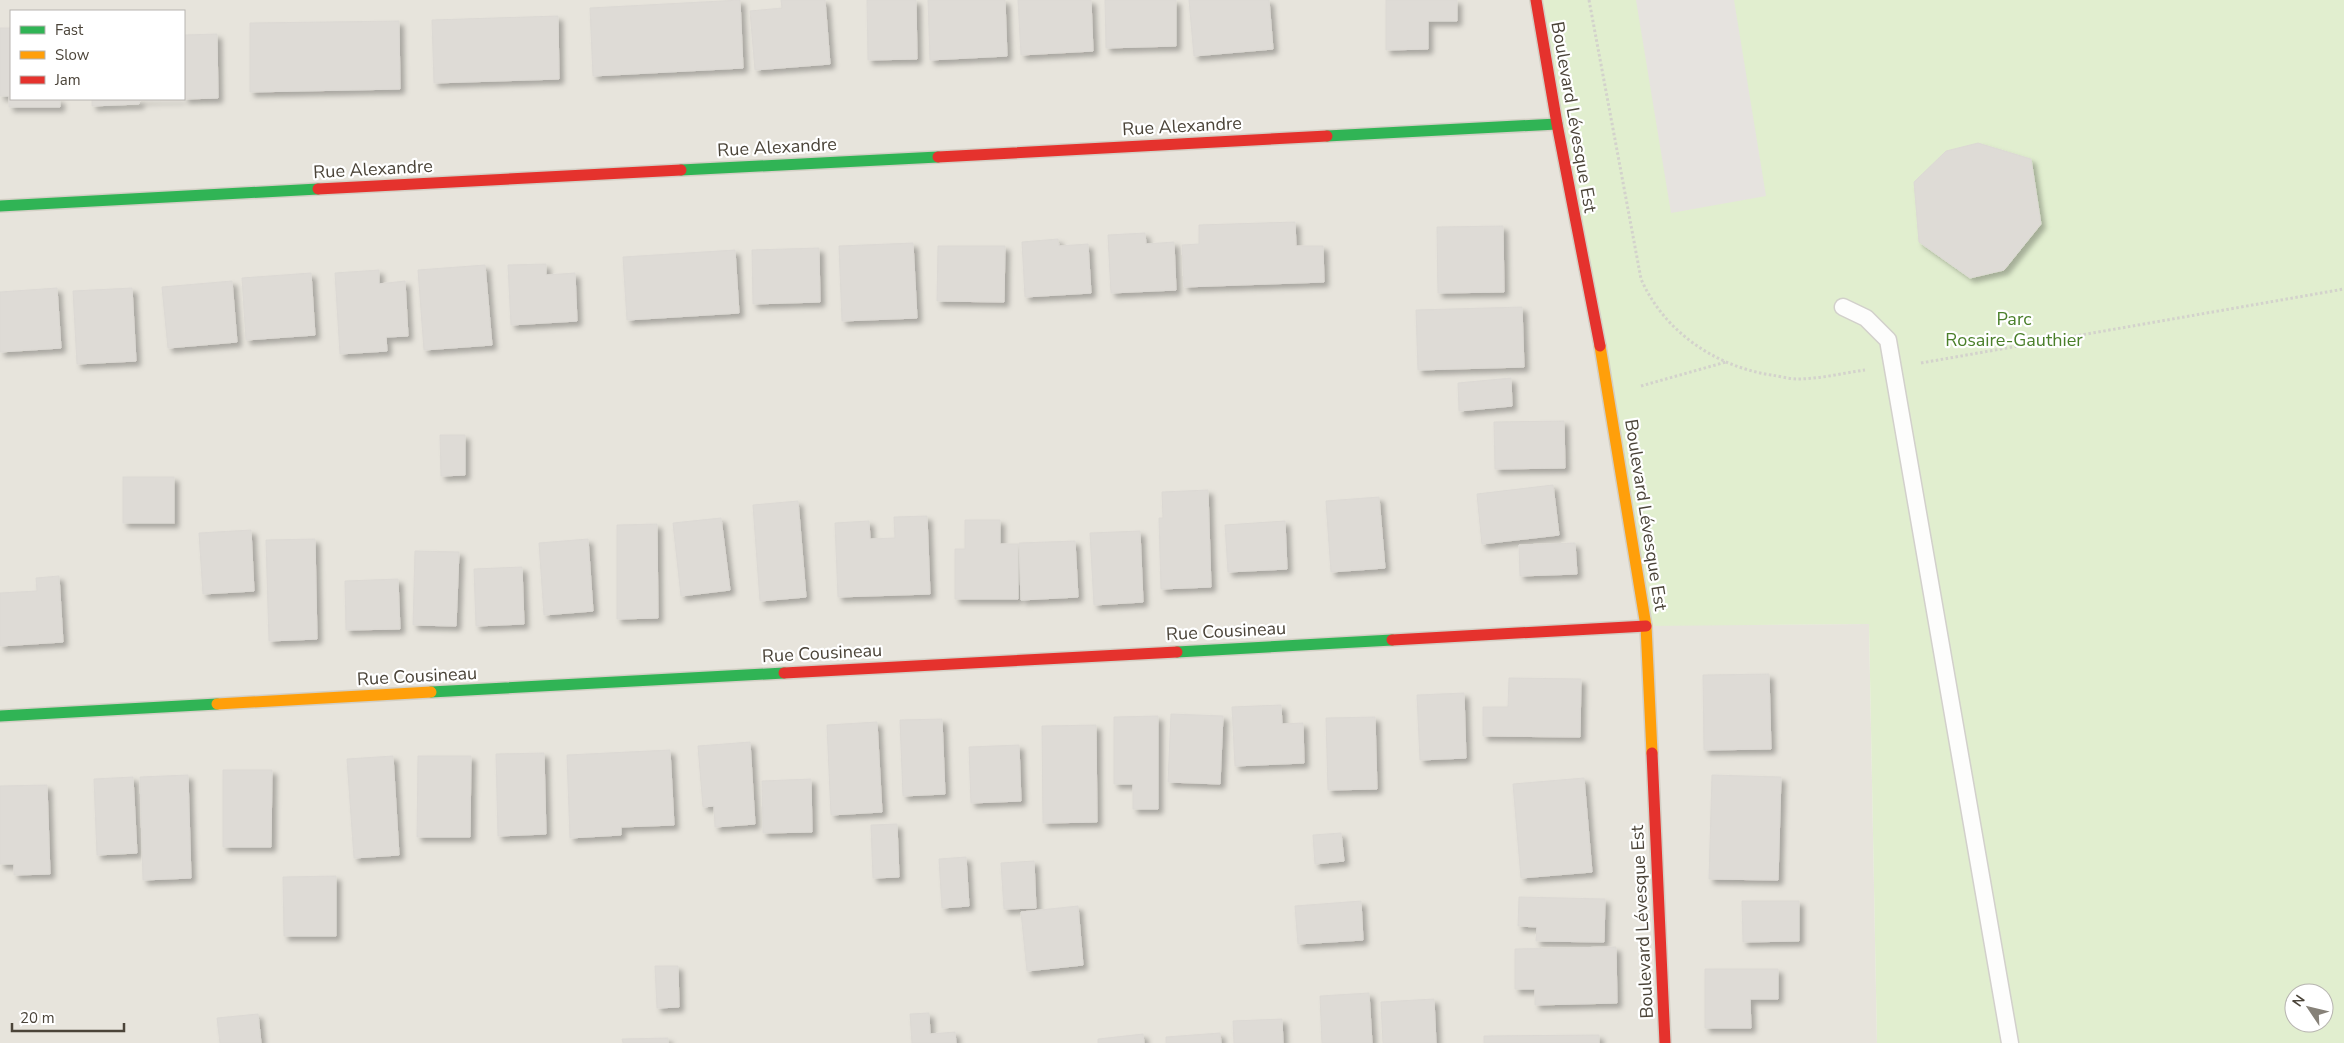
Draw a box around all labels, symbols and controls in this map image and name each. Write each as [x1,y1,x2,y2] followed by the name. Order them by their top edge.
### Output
[10,10,185,100] legend
[55,20,84,40] text: Fast
[1545,20,1603,215] street label: Boulevard Lévesque Est
[55,45,90,65] text: Slow
[54,70,81,90] text: Jam
[1122,111,1242,141] street label: Rue Alexandre
[717,132,837,162] street label: Rue Alexandre
[313,154,433,184] street label: Rue Alexandre
[1945,307,2083,352] park label: Parc Rosaire-Gauthier
[1619,418,1673,613] street label: Boulevard Lévesque Est
[1165,616,1287,646] street label: Rue Cousineau
[761,638,883,668] street label: Rue Cousineau
[356,661,478,691] street label: Rue Cousineau
[1625,824,1659,1019] street label: Boulevard Lévesque Est
[2284,983,2334,1033] north arrow
[2288,991,2310,1011] text: N
[12,1000,125,1032] scale bar
[20,1008,55,1028] text: 20 m

